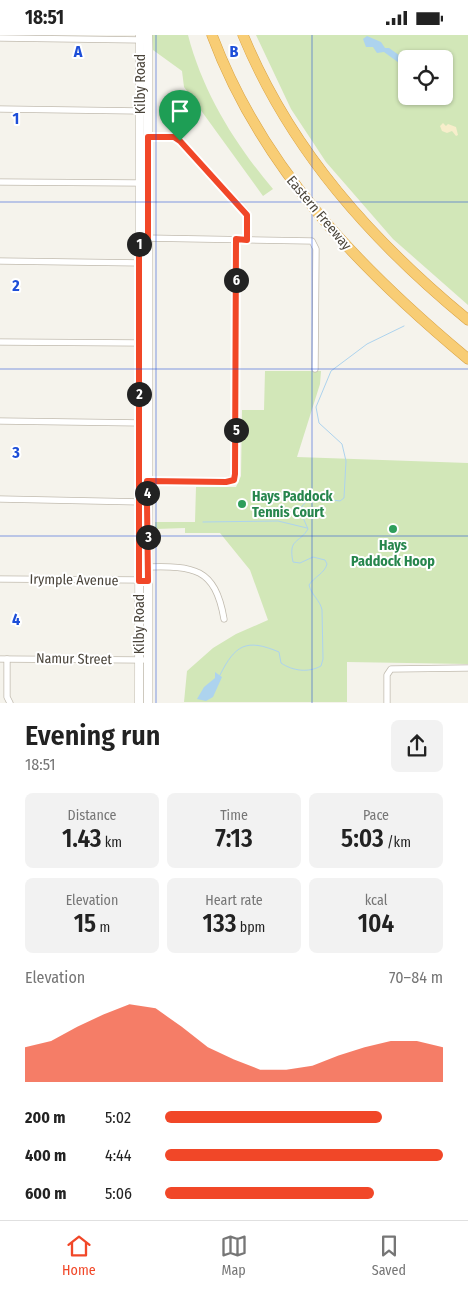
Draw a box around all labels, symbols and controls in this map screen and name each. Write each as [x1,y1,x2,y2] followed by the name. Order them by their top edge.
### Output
[25,6,64,29] text: 18:51
[73,42,83,61] text: A
[230,42,239,61] text: B
[398,50,453,105] map controls
[398,50,453,105] button: locate
[132,54,149,114] street label: Kilby Road
[159,90,201,141] pin
[166,97,194,125] icon: arrive
[13,109,19,128] text: 1
[283,172,356,254] street label: Eastern Freeway
[126,231,152,257] pin: 1
[137,236,142,253] text: 1
[224,267,248,293] pin: 6
[233,272,240,289] text: 6
[11,276,20,295] text: 2
[126,381,152,407] pin: 2
[136,386,143,403] text: 2
[224,417,248,443] pin: 5
[233,422,240,439] text: 5
[11,443,20,462] text: 3
[134,481,160,505] pin: 4
[144,485,151,502] text: 4
[252,488,334,521] place label: Hays Paddock Tennis Court
[236,498,248,510] marker: Hays Paddock Tennis Court
[387,523,399,535] marker: Hays Paddock Hoop
[136,525,160,549] pin: 3
[145,529,152,546] text: 3
[351,537,435,570] place label: Hays Paddock Hoop
[29,571,119,589] street label: Irymple Avenue
[131,594,148,654] street label: Kilby Road
[12,610,20,629] text: 4
[36,650,113,668] street label: Namur Street
[25,719,160,752] text: Evening run
[391,720,443,772] button: share
[25,755,56,774] text: 18:51
[68,807,117,824] text: Distance
[220,807,248,824] text: Time
[363,807,389,824] text: Pace
[62,824,101,854] text: 1.43
[215,824,253,854] text: 7:13
[341,824,384,854] text: 5:03
[101,834,122,851] text: km
[384,834,411,851] text: /km
[66,892,118,909] text: Elevation
[205,892,263,909] text: Heart rate
[365,892,387,909] text: kcal
[74,909,96,939] text: 15
[203,909,236,939] text: 133
[358,909,394,939] text: 104
[96,919,110,936] text: m
[236,919,265,936] text: bpm
[25,968,85,987] text: Elevation
[389,968,443,987] text: 70–84 m
[25,1108,65,1127] text: 200 m
[105,1108,131,1127] text: 5:02
[25,1146,66,1165] text: 400 m
[105,1146,132,1165] text: 4:44
[25,1184,66,1203] text: 600 m
[105,1184,132,1203] text: 5:06
[62,1232,96,1279] tab: Home
[220,1232,248,1279] tab: Map
[372,1232,406,1279] tab: Saved

